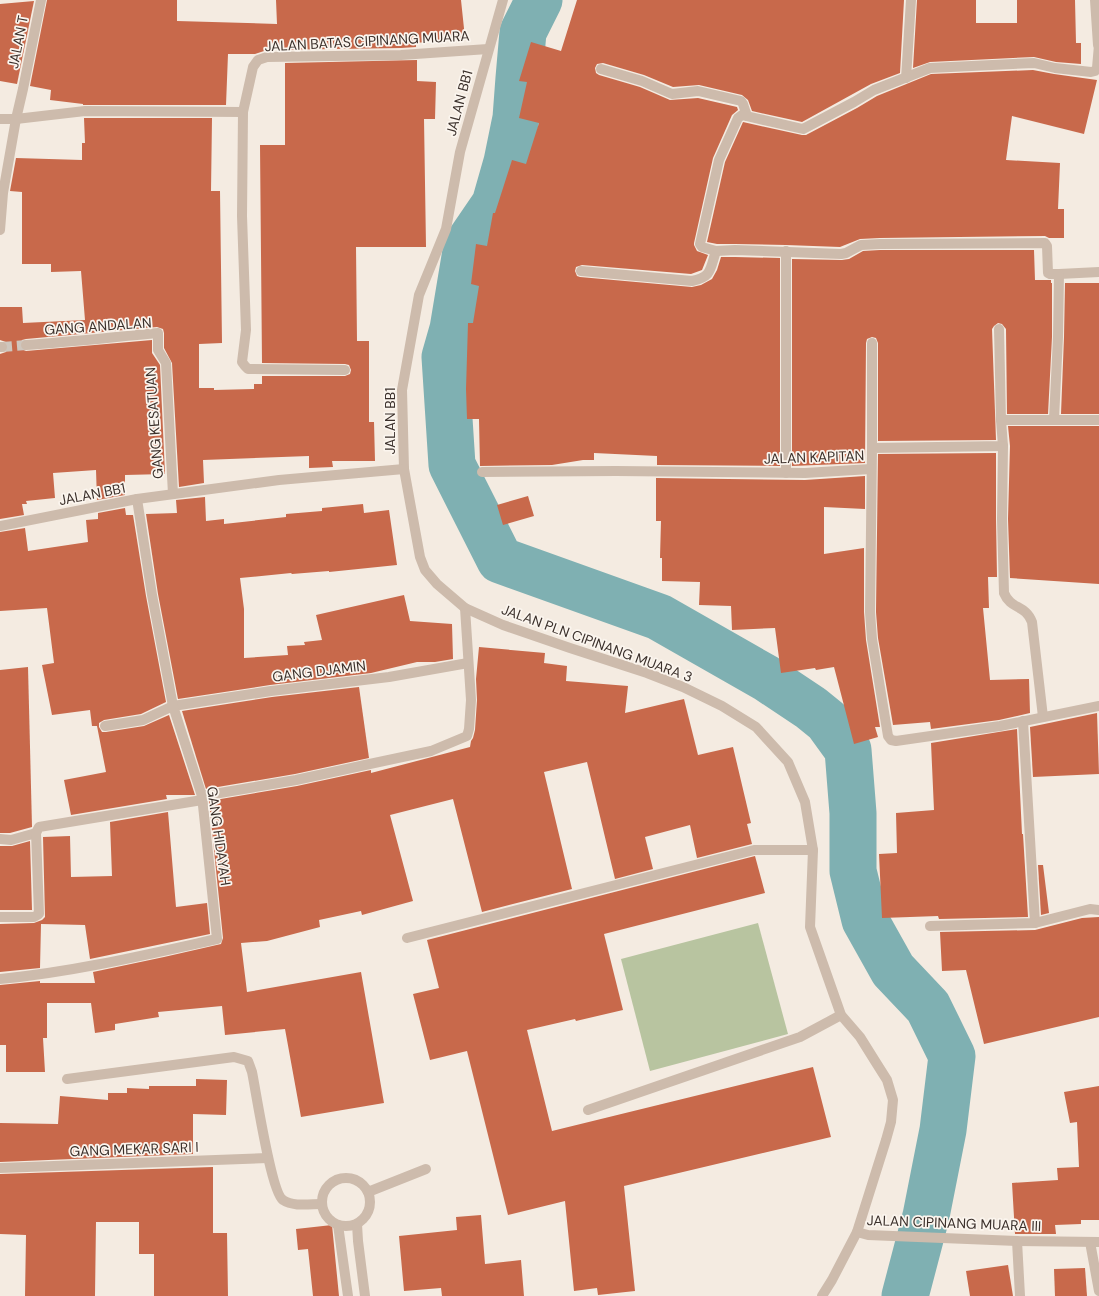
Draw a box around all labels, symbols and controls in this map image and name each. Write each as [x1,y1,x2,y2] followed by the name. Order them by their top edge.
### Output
[4,14,32,70] street label: JALAN T
[264,27,470,55] street label: JALAN BATAS CIPINANG MUARA
[442,68,476,138] street label: JALAN BB1
[44,313,152,339] street label: GANG ANDALAN
[141,367,167,479] street label: GANG KESATUAN
[381,387,399,455] street label: JALAN BB1
[763,446,865,468] street label: JALAN KAPITAN
[57,479,127,509] street label: JALAN BB1
[499,600,695,686] street label: JALAN PLN CIPINANG MUARA 3
[271,656,367,686] street label: GANG DJAMIN
[203,785,235,887] street label: GANG HIDAYAH
[69,1138,199,1160] street label: GANG MEKAR SARI I
[866,1211,1042,1235] street label: JALAN CIPINANG MUARA III

